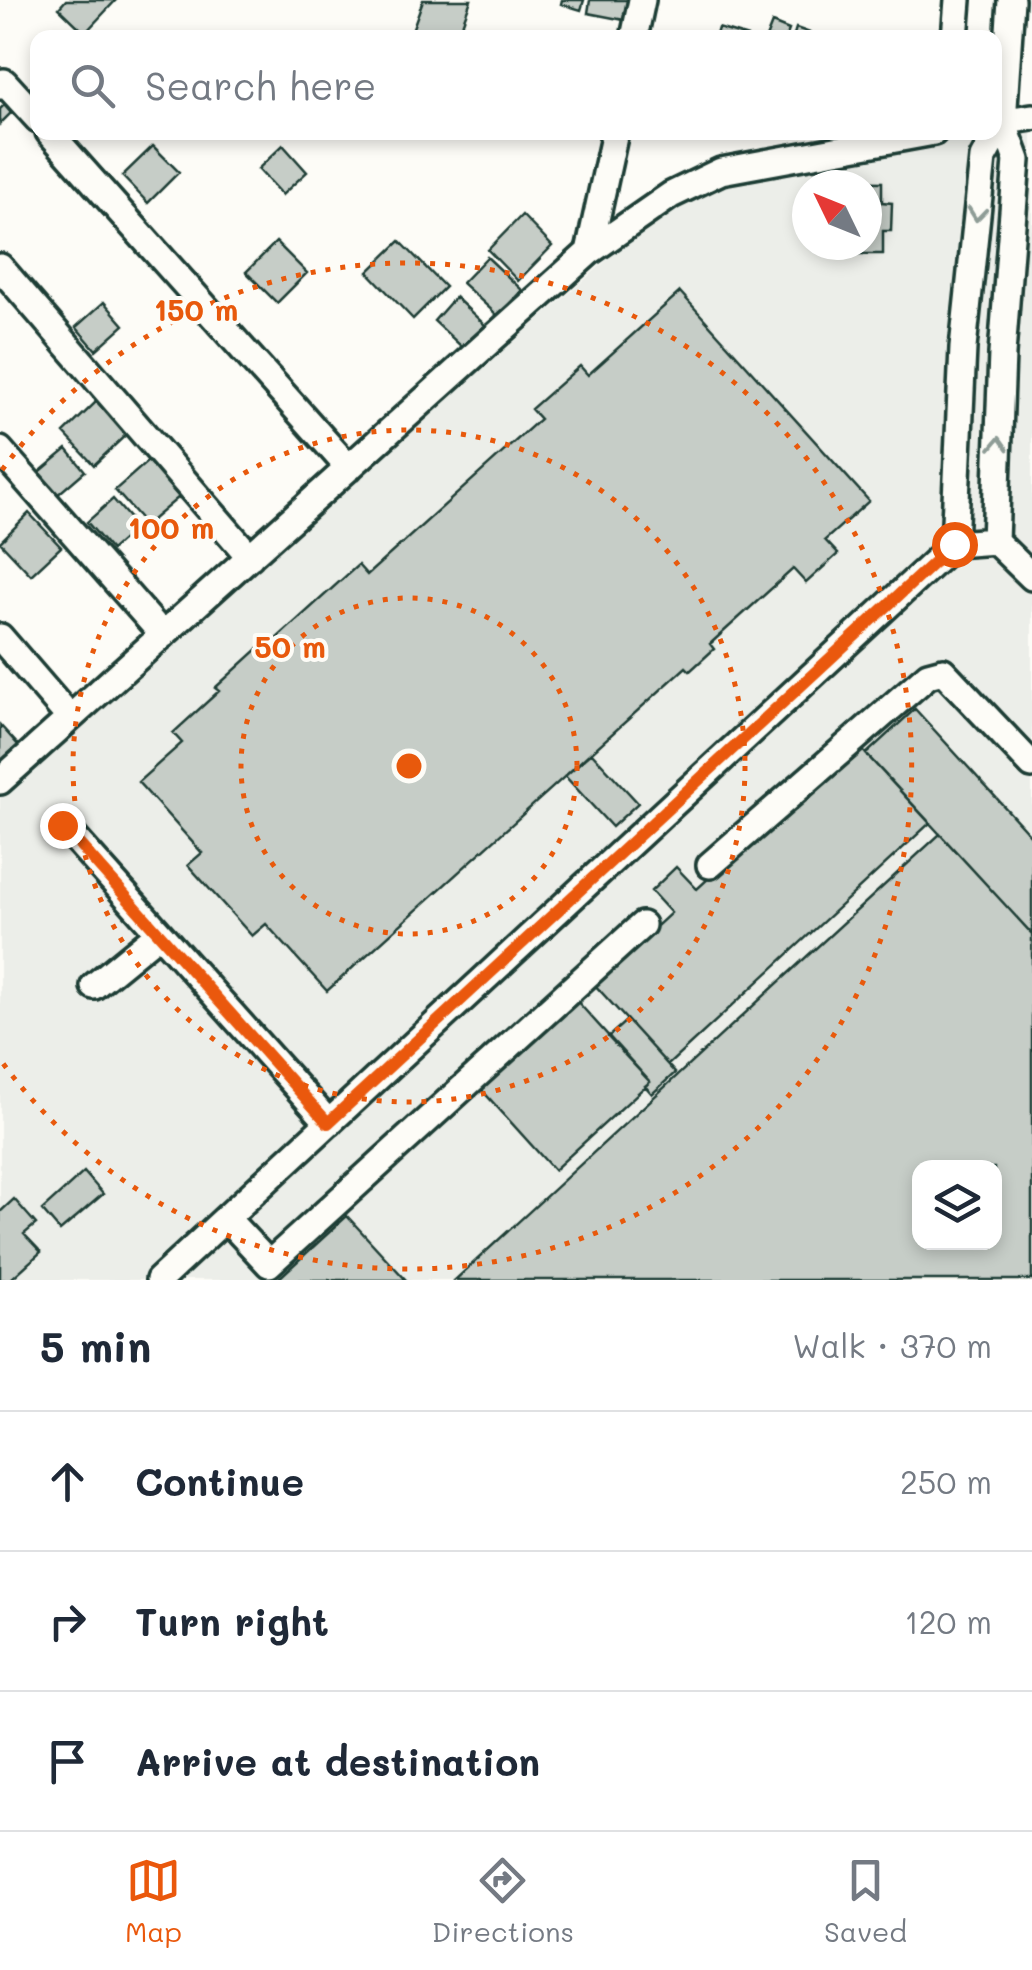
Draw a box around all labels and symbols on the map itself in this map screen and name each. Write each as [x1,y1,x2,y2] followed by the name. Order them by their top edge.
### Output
[792,170,882,260] north arrow
[967,207,988,223] one-way arrow
[154,289,238,329] text: 150 m
[988,435,1009,451] one-way arrow
[128,507,214,547] text: 100 m
[932,522,978,568] route start
[254,626,326,666] text: 50 m
[391,748,427,784] centre of rings
[40,803,86,849] route end

